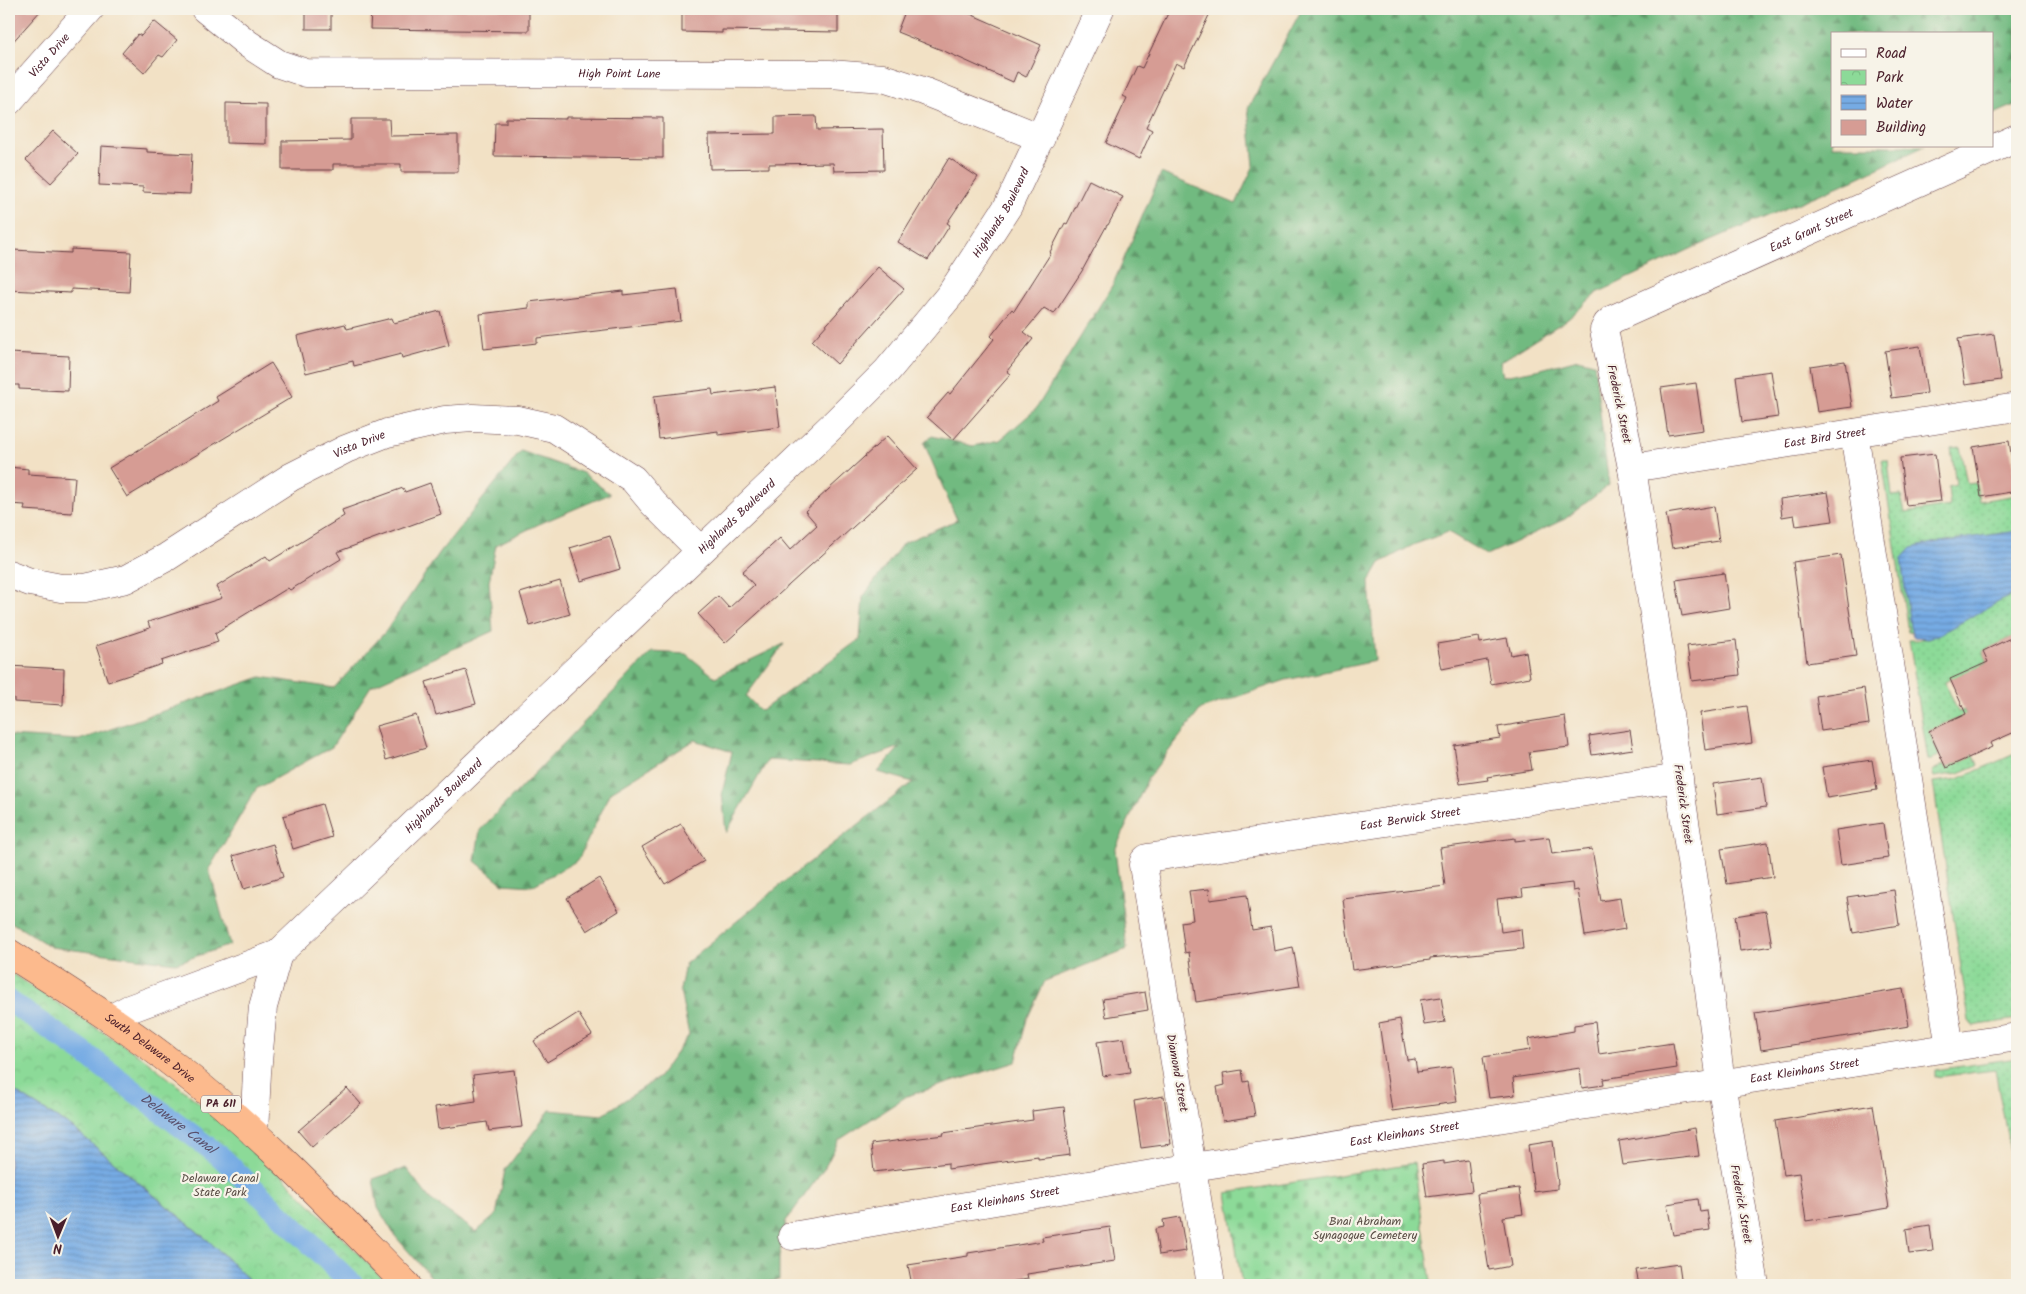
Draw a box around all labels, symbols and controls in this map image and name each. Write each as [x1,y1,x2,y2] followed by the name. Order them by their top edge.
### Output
[24,28,75,82] street label: Vista Drive
[1831,32,1994,148] legend
[1876,42,1907,66] text: Road
[578,64,661,83] street label: High Point Lane
[1876,66,1904,90] text: Park
[1876,92,1913,116] text: Water
[1876,116,1926,140] text: Building
[967,163,1035,262] street label: Highlands Boulevard
[1766,203,1857,257] street label: East Grant Street
[1601,363,1637,445] street label: Frederick Street
[1782,422,1867,453] street label: East Bird Street
[330,425,389,463] street label: Vista Drive
[693,474,781,559] street label: Highlands Boulevard
[400,753,488,838] street label: Highlands Boulevard
[1668,763,1698,845] street label: Frederick Street
[1359,801,1462,835] street label: East Berwick Street
[101,1008,200,1088] street label: South Delaware Drive
[1161,1033,1193,1114] street label: Diamond Street
[1748,1052,1861,1089] street label: East Kleinhans Street
[135,1088,222,1162] water label: Delaware Canal
[201,1096,241,1112] road number: PA 611
[1348,1116,1461,1152] street label: East Kleinhans Street
[1725,1163,1757,1245] street label: Frederick Street
[181,1169,259,1202] park label: Delaware Canal State Park
[949,1181,1061,1218] street label: East Kleinhans Street
[32,1212,82,1262] north arrow
[1313,1212,1417,1245] park label: Bnai Abraham Synagogue Cemetery
[53,1237,62,1259] text: N

